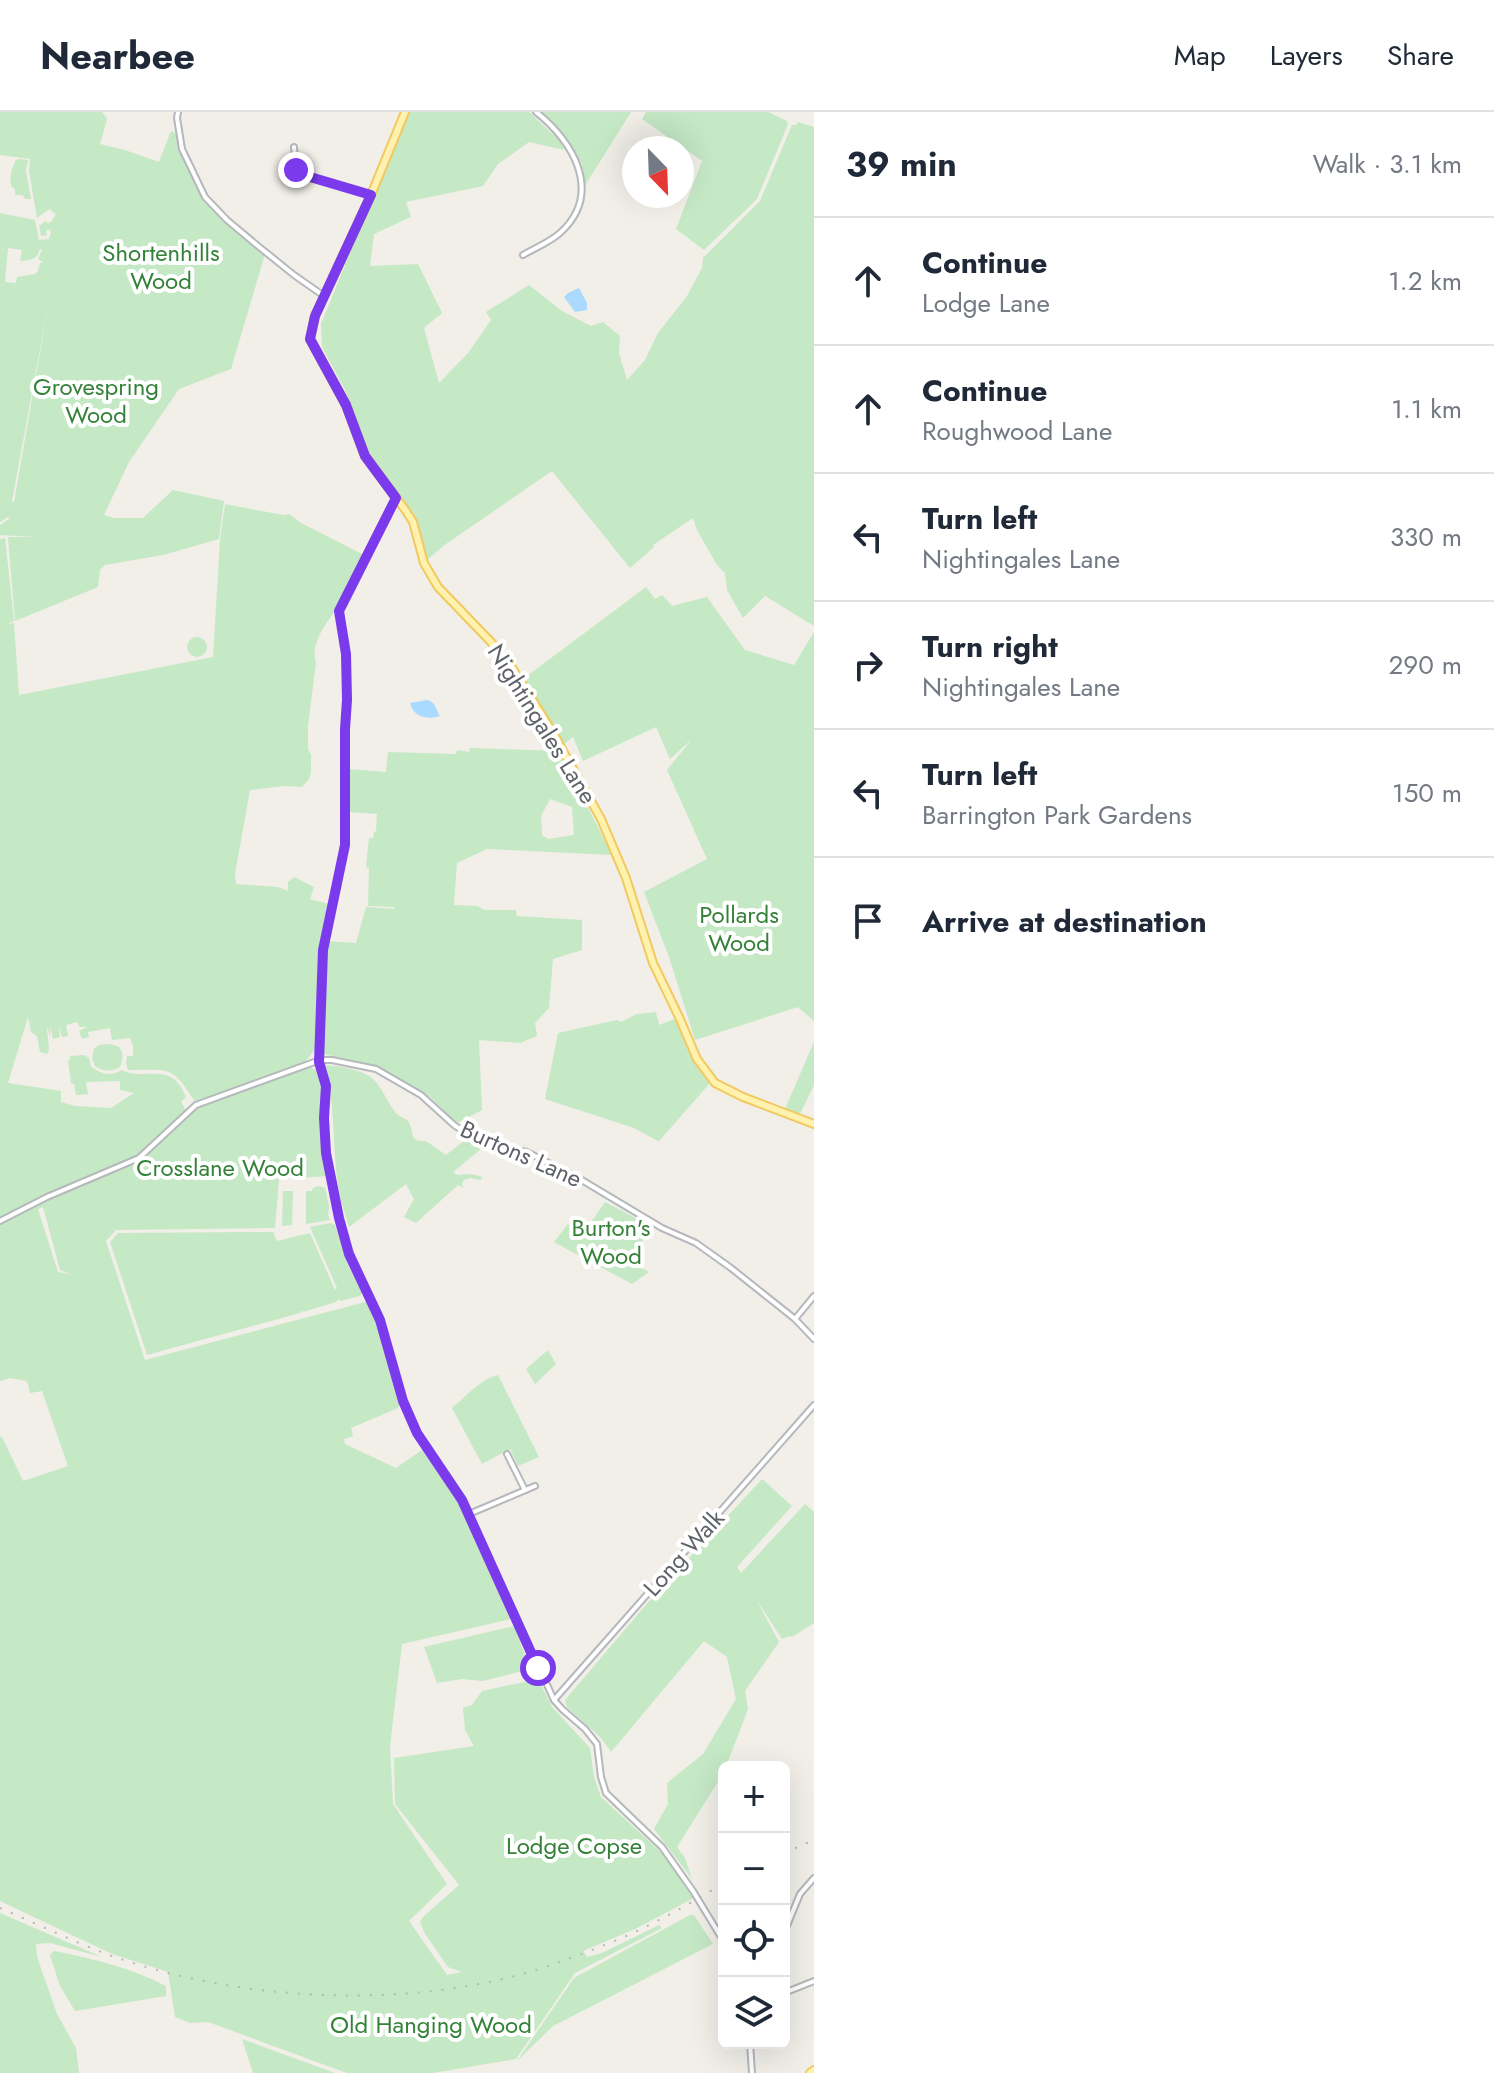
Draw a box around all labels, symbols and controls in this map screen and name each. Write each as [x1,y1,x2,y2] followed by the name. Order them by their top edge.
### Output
[40,28,195,83] text: Nearbee
[1174,35,1226,76] text: Map
[1270,35,1343,76] text: Layers
[1387,35,1454,76] text: Share
[622,136,694,208] north arrow
[846,140,957,189] text: 39 min
[1313,145,1462,183] text: Walk · 3.1 km
[278,152,314,188] route end
[102,235,220,298] park label: Shortenhills Wood
[922,241,1048,284] text: Continue
[846,259,890,303] icon: ahead
[1388,262,1462,300] text: 1.2 km
[922,284,1050,322] text: Lodge Lane
[33,369,159,432] park label: Grovespring Wood
[922,369,1048,412] text: Continue
[846,387,890,431] icon: ahead
[1391,390,1462,428] text: 1.1 km
[922,412,1112,450] text: Roughwood Lane
[922,497,1037,540] text: Turn left
[846,515,890,559] icon: left
[1390,518,1462,556] text: 330 m
[922,540,1120,578] text: Nightingales Lane
[922,625,1058,668] text: Turn right
[479,637,606,811] street label: Nightingales Lane
[846,643,890,687] icon: right
[1389,646,1462,684] text: 290 m
[922,668,1120,706] text: Nightingales Lane
[922,753,1037,796] text: Turn left
[846,771,890,815] icon: left
[1392,774,1462,812] text: 150 m
[922,796,1192,834] text: Barrington Park Gardens
[699,897,779,960] park label: Pollards Wood
[846,899,890,943] icon: arrive
[922,900,1207,943] text: Arrive at destination
[455,1111,588,1196] street label: Burtons Lane
[136,1150,304,1185] park label: Crosslane Wood
[571,1210,651,1273] park label: Burton's Wood
[635,1501,733,1604] street label: Long Walk
[520,1650,556,1686] route start
[718,1761,790,2049] map controls
[718,1761,790,1833] button: +
[506,1828,642,1863] park label: Lodge Copse
[718,1833,790,1905] button: −
[718,1905,790,1977] button: locate
[718,1977,790,2049] button: layers
[330,2007,532,2042] park label: Old Hanging Wood

